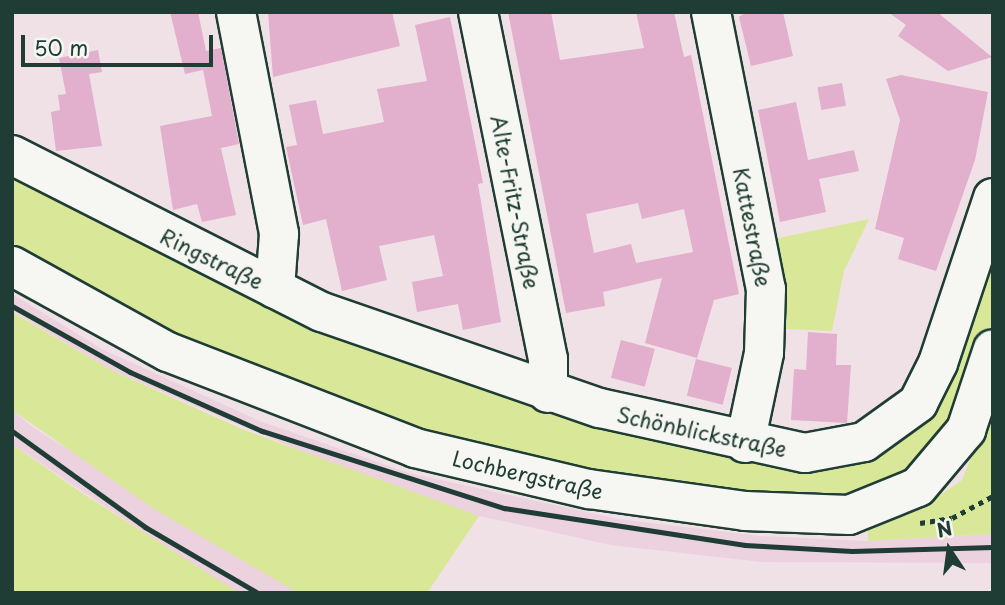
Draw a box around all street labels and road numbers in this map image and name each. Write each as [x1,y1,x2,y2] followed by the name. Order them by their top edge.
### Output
[487,113,545,291] street label: Alte-Fritz-Straße
[729,165,777,289] street label: Kattestraße
[157,222,267,294] street label: Ringstraße
[615,401,789,461] street label: Schönblickstraße
[450,444,606,504] street label: Lochbergstraße

